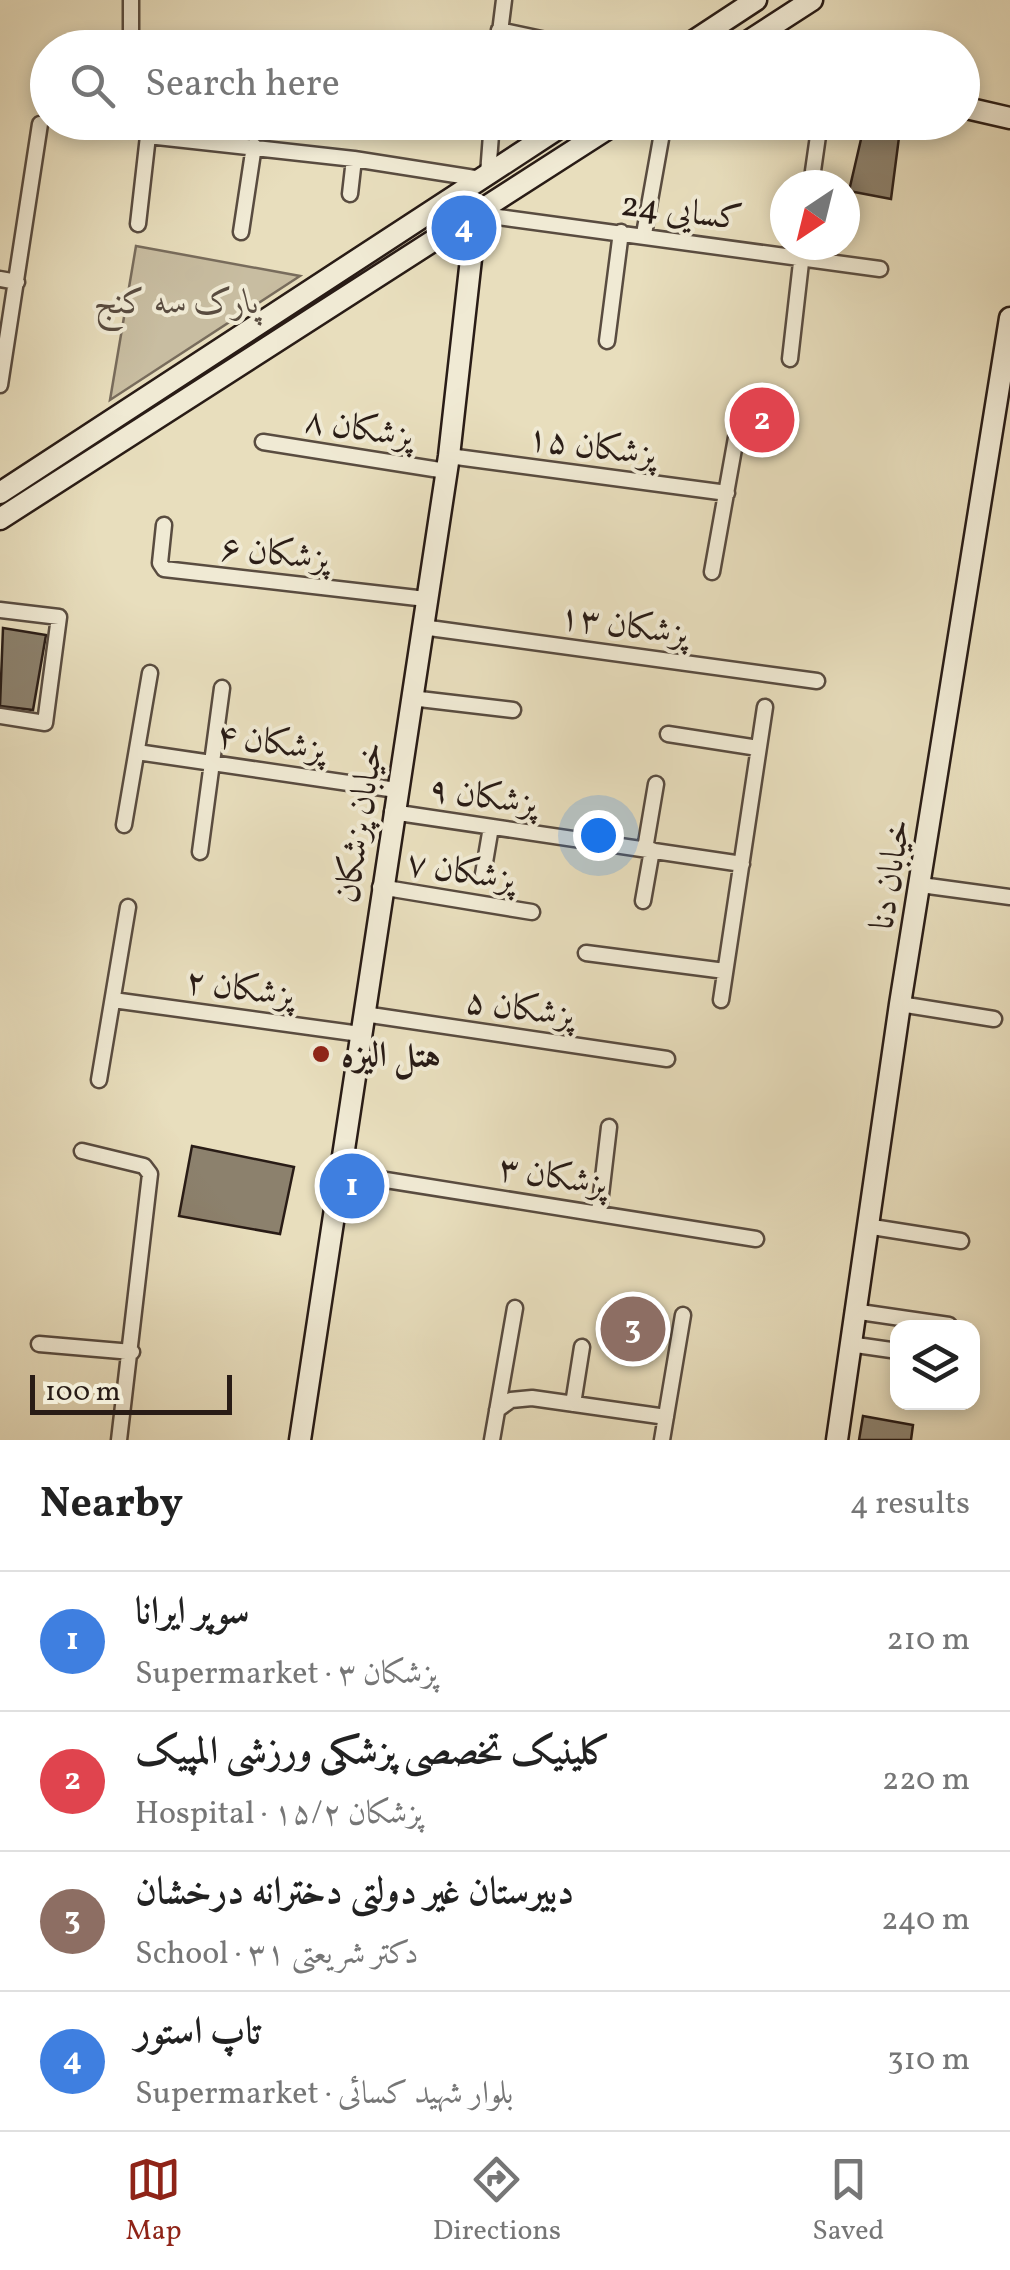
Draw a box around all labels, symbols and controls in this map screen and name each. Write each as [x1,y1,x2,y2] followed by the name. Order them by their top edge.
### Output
[30,30,980,140] search box
[65,58,120,113] icon: search
[145,59,340,112] text: Search here
[770,170,860,260] north arrow
[618,182,745,244] street label: کسایی 24
[432,190,496,266] pin: 4
[94,280,263,332] park label: پارک سه کنج
[730,382,794,458] pin: 2
[301,398,419,463] street label: ۸ پزشکان
[524,415,662,481] street label: ۱۵ پزشکان
[218,525,334,585] street label: ۶ پزشکان
[556,594,694,660] street label: ۱۳ پزشکان
[213,713,331,776] street label: ۴ پزشکان
[325,738,397,907] street label: خیابان پزشکان
[425,767,543,830] street label: ۹ پزشکان
[573,810,624,861] your location
[860,816,924,933] street label: خیابان دنا
[403,841,521,906] street label: ۷ پزشکان
[182,959,300,1022] street label: ۲ پزشکان
[462,979,580,1042] street label: ۵ پزشکان
[341,1033,441,1081] place label: هتل الیزه
[310,1043,332,1065] marker: هتل الیزه
[495,1146,613,1211] street label: ۳ پزشکان
[320,1148,384,1224] pin: 1
[600,1292,666,1366] pin: 3
[890,1320,980,1410] map controls
[890,1320,980,1410] button: layers
[30,1370,232,1414] scale bar
[45,1373,120,1412] text: 100 m
[40,1476,183,1535] text: Nearby
[850,1483,970,1527] text: 4 results
[135,1587,250,1640] text: سوپر ایرانا
[66,1619,79,1663] text: 1
[886,1619,970,1663] text: 210 m
[135,1653,437,1697] text: Supermarket · ۳ پزشکان
[135,1727,611,1780] text: کلینیک تخصصی پزشکی ورزشی المپیک
[64,1759,81,1803] text: 2
[882,1759,970,1803] text: 220 m
[135,1793,422,1837] text: Hospital · ۱۵/۲ پزشکان
[135,1867,574,1920] text: دبیرستان غیر دولتی دخترانه درخشان
[64,1899,81,1943] text: 3
[881,1899,970,1943] text: 240 m
[135,1933,418,1977] text: School · ۳۱ دکتر شریعتی
[135,2007,261,2060] text: تاپ استور
[63,2039,82,2083] text: 4
[887,2039,970,2083] text: 310 m
[135,2073,513,2117] text: Supermarket · بلوار شهید کسائی
[126,2152,182,2251] tab: Map
[433,2152,561,2251] tab: Directions
[812,2152,884,2251] tab: Saved

